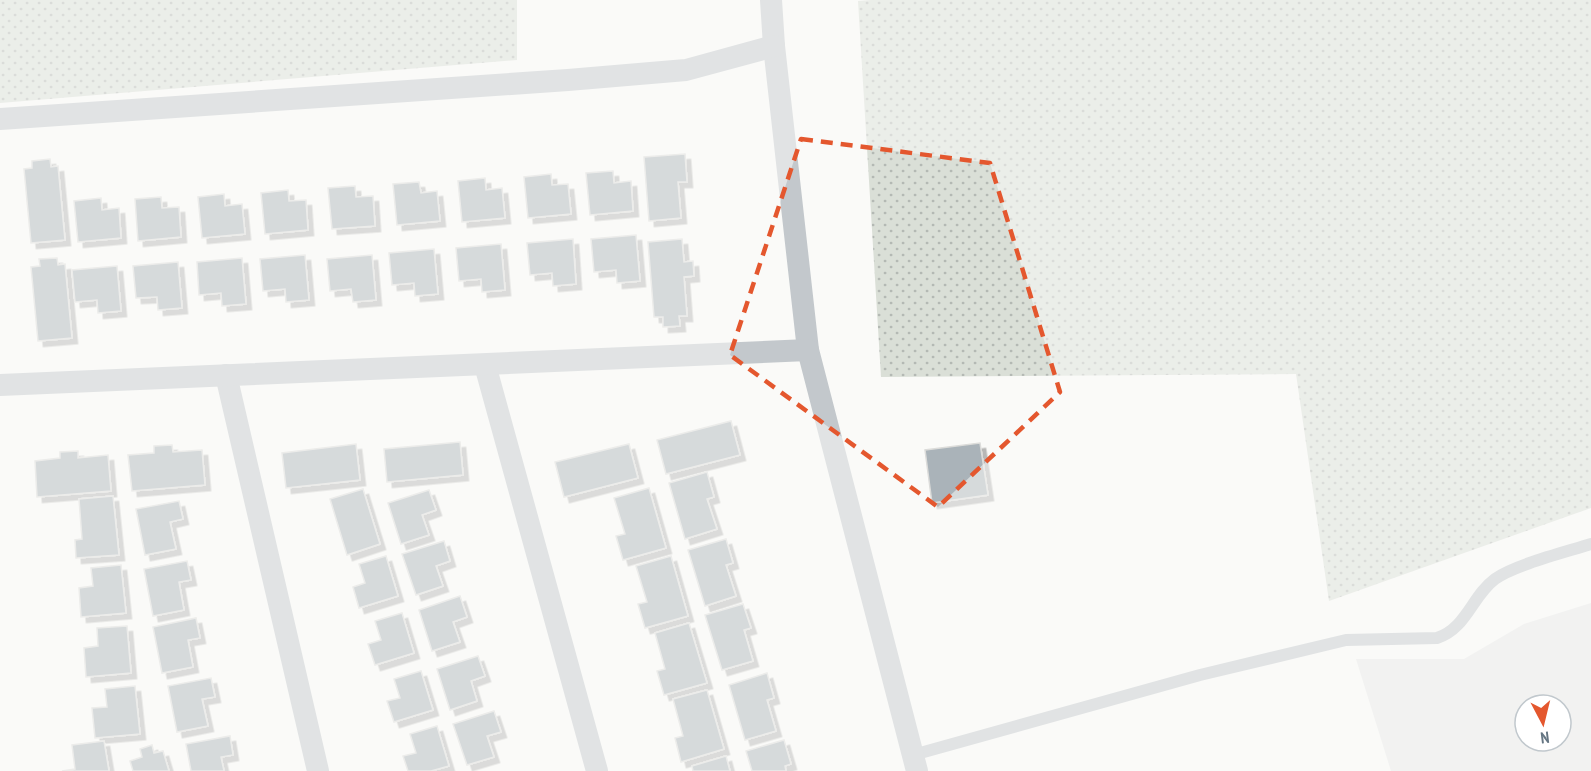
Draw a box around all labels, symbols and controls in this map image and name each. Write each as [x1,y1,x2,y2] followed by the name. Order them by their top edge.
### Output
[1513,693,1573,753] north arrow
[1539,727,1550,748] text: N

